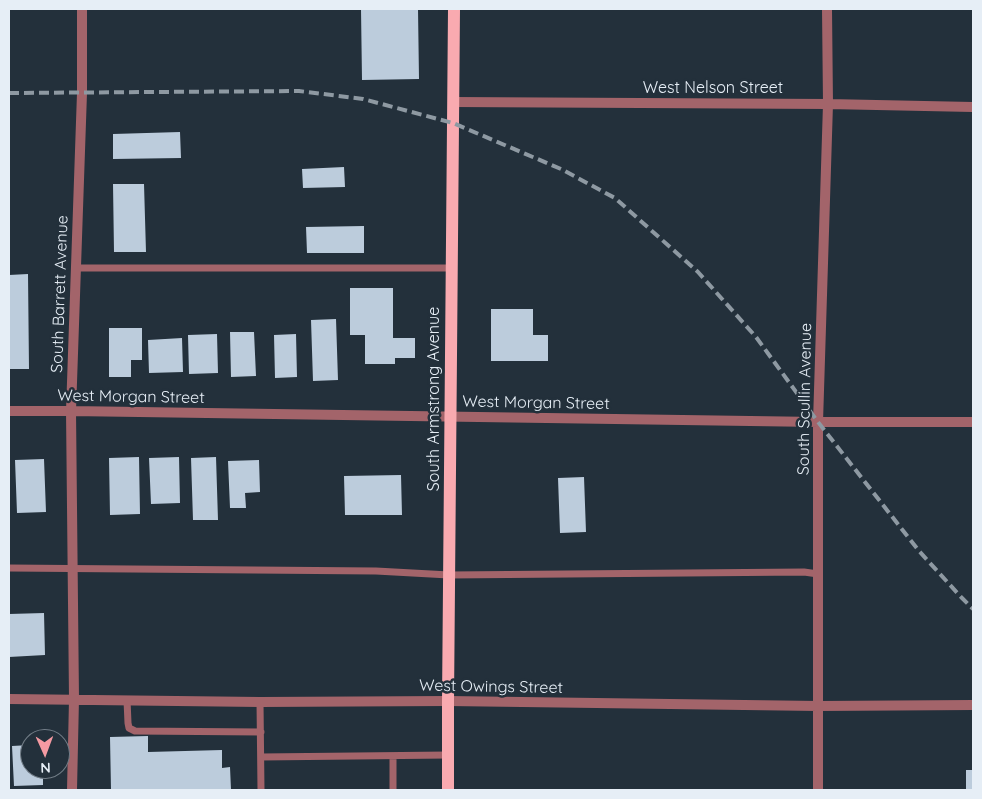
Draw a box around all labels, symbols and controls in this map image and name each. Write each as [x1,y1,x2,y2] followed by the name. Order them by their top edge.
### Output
[643,78,783,98] street label: West Nelson Street
[48,215,72,373] street label: South Barrett Avenue
[424,307,444,491] street label: South Armstrong Avenue
[794,323,816,475] street label: South Scullin Avenue
[57,386,205,408] street label: West Morgan Street
[462,392,610,414] street label: West Morgan Street
[419,676,563,698] street label: West Owings Street
[20,729,70,779] north arrow
[40,759,51,777] text: N

